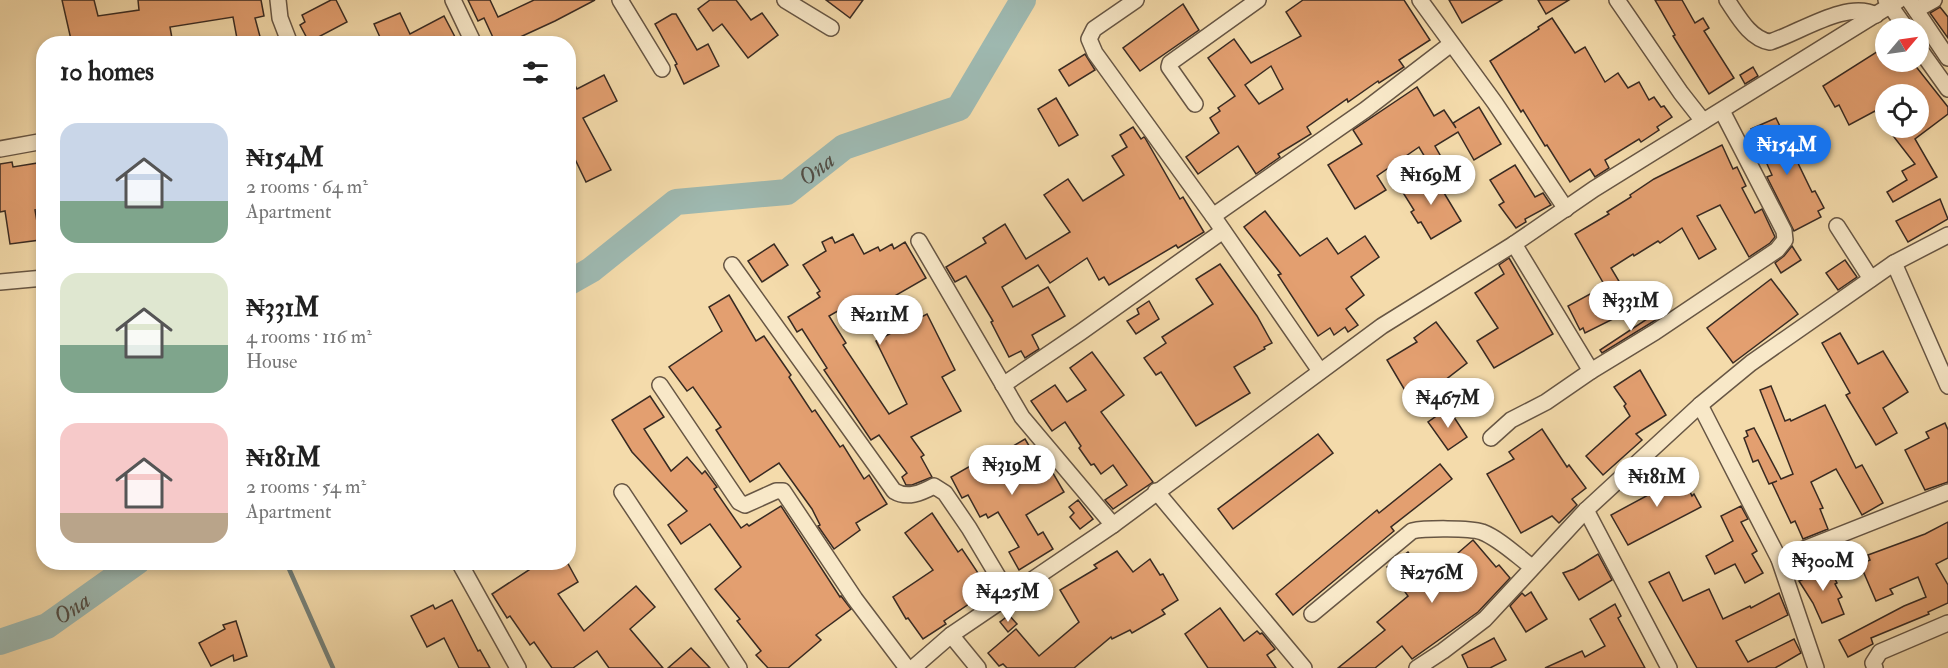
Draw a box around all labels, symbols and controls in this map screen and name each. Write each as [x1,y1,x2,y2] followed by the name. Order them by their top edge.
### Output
[1875,18,1929,72] north arrow
[1875,18,1929,138] map controls
[60,56,154,88] text: 10 homes
[519,56,552,89] icon: filters
[1875,84,1929,138] button: locate
[1745,125,1829,176] pin: ₦154M
[1757,132,1817,157] text: ₦154M
[246,142,324,174] text: ₦154M
[791,145,841,193] water label: Ona
[108,147,180,219] icon: home
[1389,155,1473,206] pin: ₦169M
[1400,162,1462,187] text: ₦169M
[246,174,368,199] text: 2 rooms · 64 m²
[246,199,331,224] text: Apartment
[1589,281,1673,332] pin: ₦331M
[1603,288,1659,313] text: ₦331M
[246,292,319,324] text: ₦331M
[838,295,922,346] pin: ₦211M
[108,297,180,369] icon: home
[851,302,909,327] text: ₦211M
[246,324,372,349] text: 4 rooms · 116 m²
[246,349,297,374] text: House
[1406,378,1490,429] pin: ₦467M
[1416,385,1480,410] text: ₦467M
[246,442,321,474] text: ₦181M
[970,445,1054,496] pin: ₦319M
[108,447,180,519] icon: home
[983,452,1041,477] text: ₦319M
[1615,457,1699,508] pin: ₦181M
[1628,464,1686,489] text: ₦181M
[246,474,366,499] text: 2 rooms · 54 m²
[246,499,331,524] text: Apartment
[1781,541,1865,592] pin: ₦300M
[1792,548,1854,573] text: ₦300M
[1390,553,1474,604] pin: ₦276M
[1400,560,1464,585] text: ₦276M
[966,572,1050,623] pin: ₦425M
[976,579,1040,604] text: ₦425M
[47,585,96,632] water label: Ona

